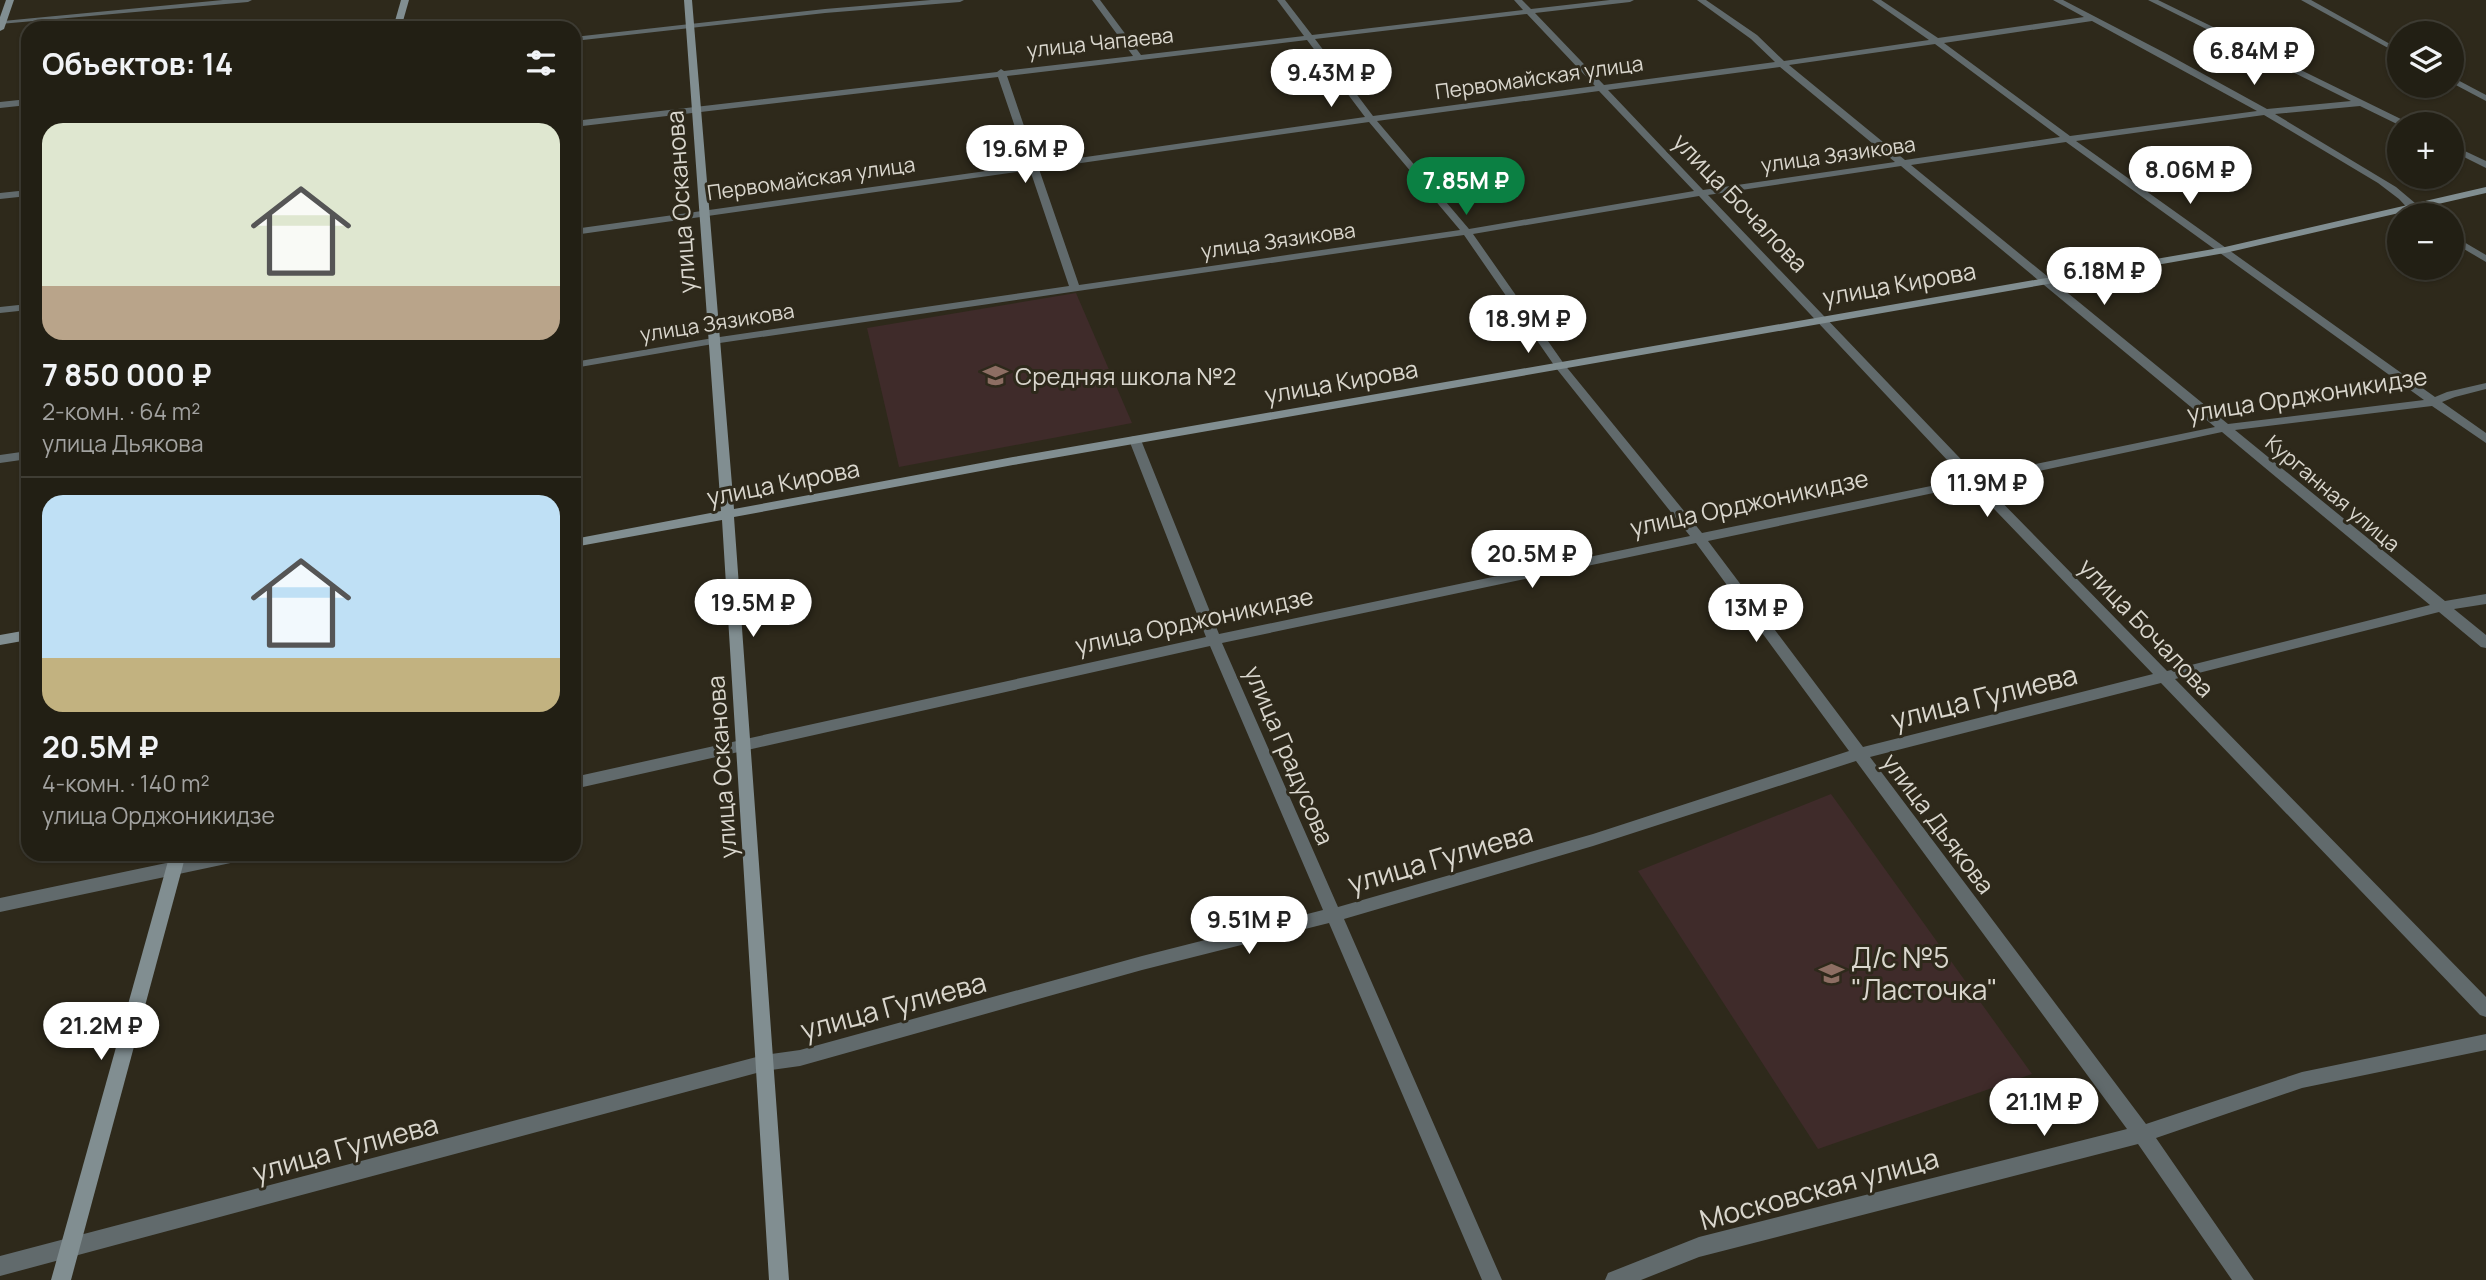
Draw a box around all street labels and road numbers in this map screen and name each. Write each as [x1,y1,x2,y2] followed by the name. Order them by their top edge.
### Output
[1025,20,1175,64] street label: улица Чапаева
[1433,49,1645,105] street label: Первомайская улица
[657,110,703,294] street label: улица Осканова
[1666,125,1816,279] street label: улица Бочалова
[1759,129,1917,179] street label: улица Зязикова
[705,150,917,206] street label: Первомайская улица
[1199,215,1357,265] street label: улица Зязикова
[1820,253,1978,313] street label: улица Кирова
[638,296,796,348] street label: улица Зязикова
[1262,351,1420,411] street label: улица Кирова
[2184,359,2430,429] street label: улица Орджоникидзе
[2260,428,2406,558] street label: Курганная улица
[704,451,862,513] street label: улица Кирова
[1627,461,1871,543] street label: улица Орджоникидзе
[2072,550,2222,704] street label: улица Бочалова
[1072,579,1316,661] street label: улица Орджоникидзе
[1887,654,2081,738] street label: улица Гулиева
[1237,660,1343,850] street label: улица Градусова
[698,675,744,859] street label: улица Осканова
[1875,746,2003,900] street label: улица Дьякова
[1343,812,1537,902] street label: улица Гулиева
[796,962,990,1048] street label: улица Гулиева
[248,1104,442,1190] street label: улица Гулиева
[1695,1138,1943,1238] street label: Московская улица

